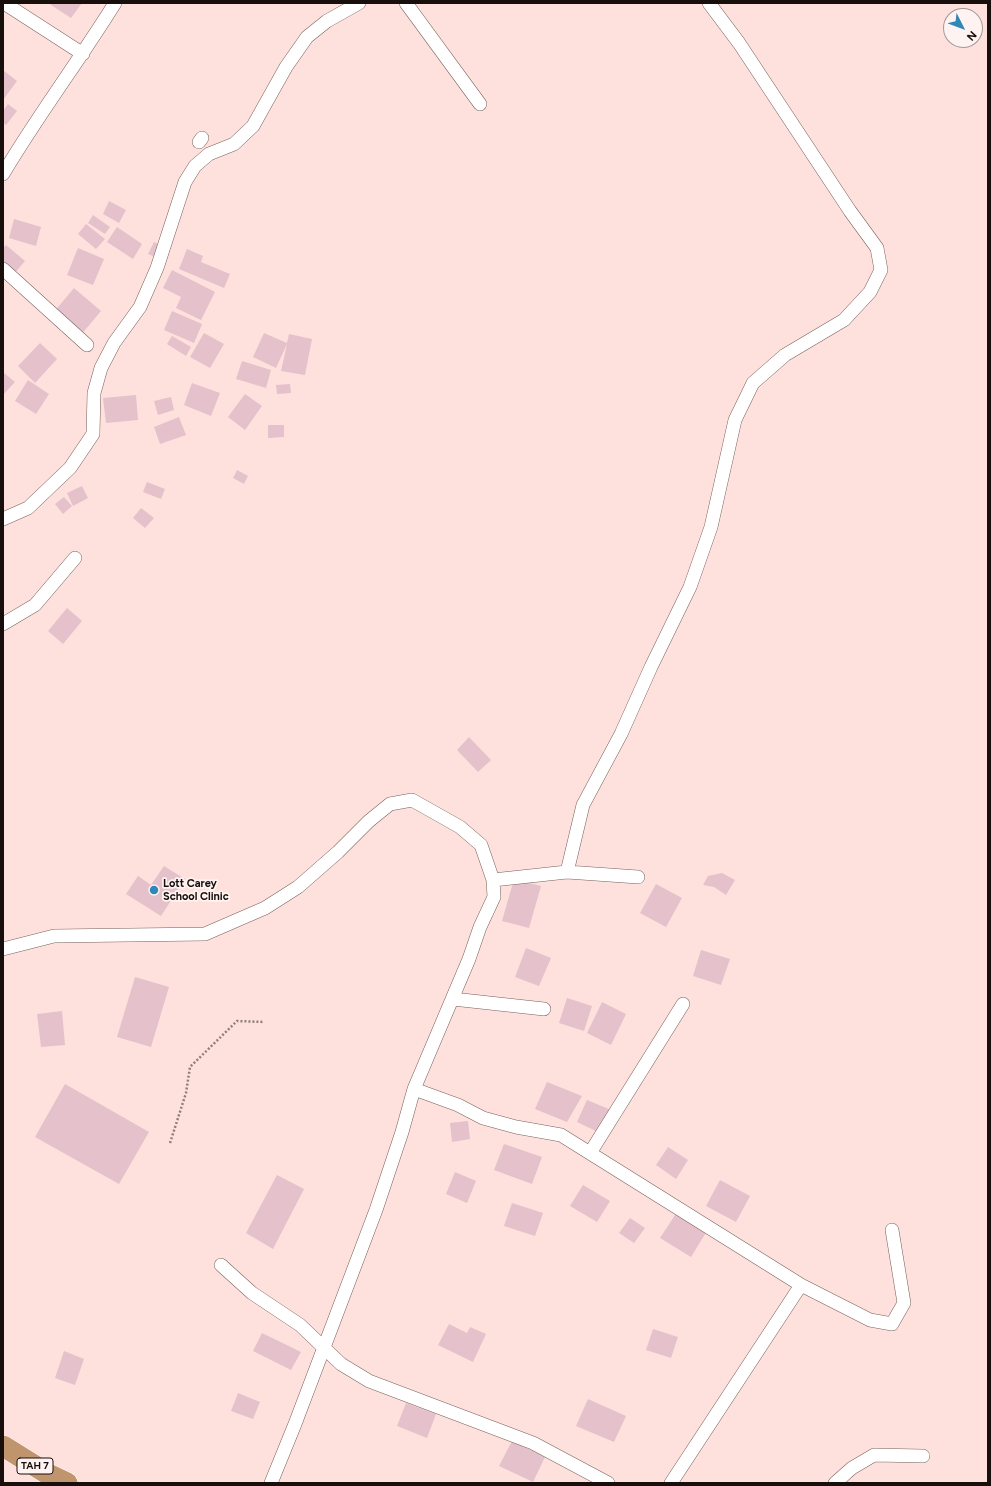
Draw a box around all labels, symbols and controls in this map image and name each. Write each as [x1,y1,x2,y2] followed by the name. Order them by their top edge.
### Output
[943,8,983,48] north arrow
[964,28,979,43] text: N
[163,877,229,903] place label: Lott Carey School Clinic
[148,884,160,896] marker: Lott Carey School Clinic
[17,1458,53,1474] road number: TAH 7

